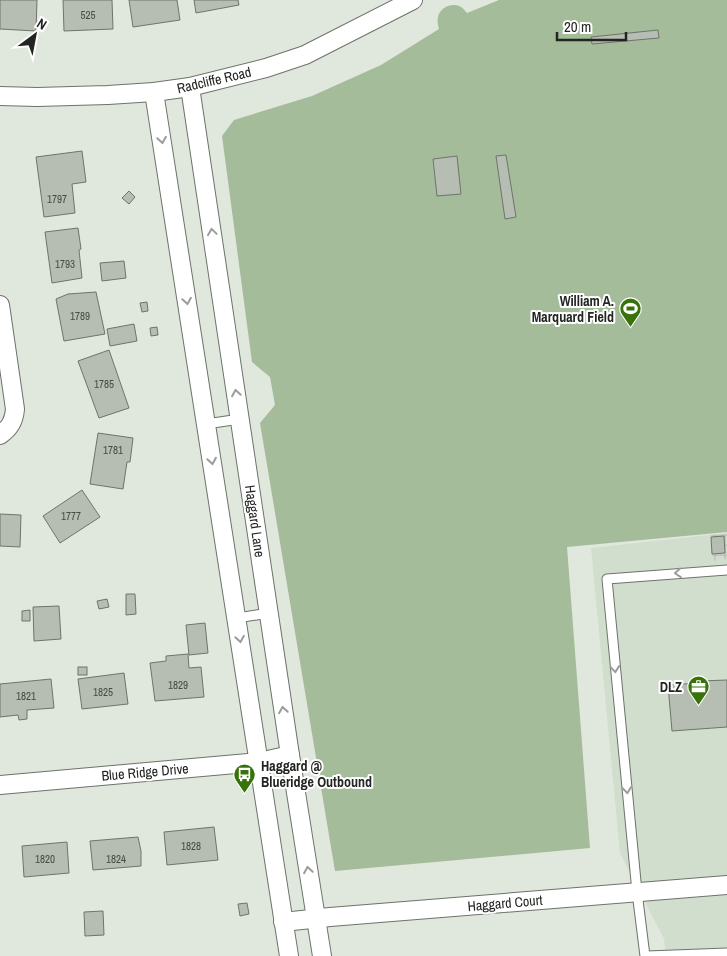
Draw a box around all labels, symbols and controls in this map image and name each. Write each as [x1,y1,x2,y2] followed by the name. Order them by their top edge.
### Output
[80,8,96,22] house number: 525
[10,10,60,60] north arrow
[557,10,626,42] scale bar
[34,14,50,34] text: N
[564,16,591,37] text: 20 m
[175,63,253,97] street label: Radcliffe Road
[156,136,166,145] one-way arrow
[47,192,67,206] house number: 1797
[207,228,217,237] one-way arrow
[55,257,75,271] house number: 1793
[532,292,614,326] place label: William A. Marquard Field
[181,297,191,305] one-way arrow
[618,297,642,328] sports icon: William A. Marquard Field
[70,309,90,323] house number: 1789
[94,377,114,391] house number: 1785
[231,389,241,397] one-way arrow
[103,443,123,457] house number: 1781
[206,458,217,466] one-way arrow
[241,484,269,558] street label: Haggard Lane
[61,509,81,523] house number: 1777
[674,568,682,579] one-way arrow
[234,636,245,644] one-way arrow
[610,665,621,673] one-way arrow
[686,675,710,706] office icon: DLZ
[168,678,188,692] house number: 1829
[660,678,682,696] place label: DLZ
[93,685,113,699] house number: 1825
[16,689,36,703] house number: 1821
[278,705,289,713] one-way arrow
[261,757,372,791] place label: Haggard @ Blueridge Outbound
[101,759,189,785] street label: Blue Ridge Drive
[233,762,257,793] bus stop icon: Haggard @ Blueridge Outbound
[621,786,632,794] one-way arrow
[181,839,201,853] house number: 1828
[35,852,55,866] house number: 1820
[106,852,126,866] house number: 1824
[303,866,314,874] one-way arrow
[467,891,543,915] street label: Haggard Court

